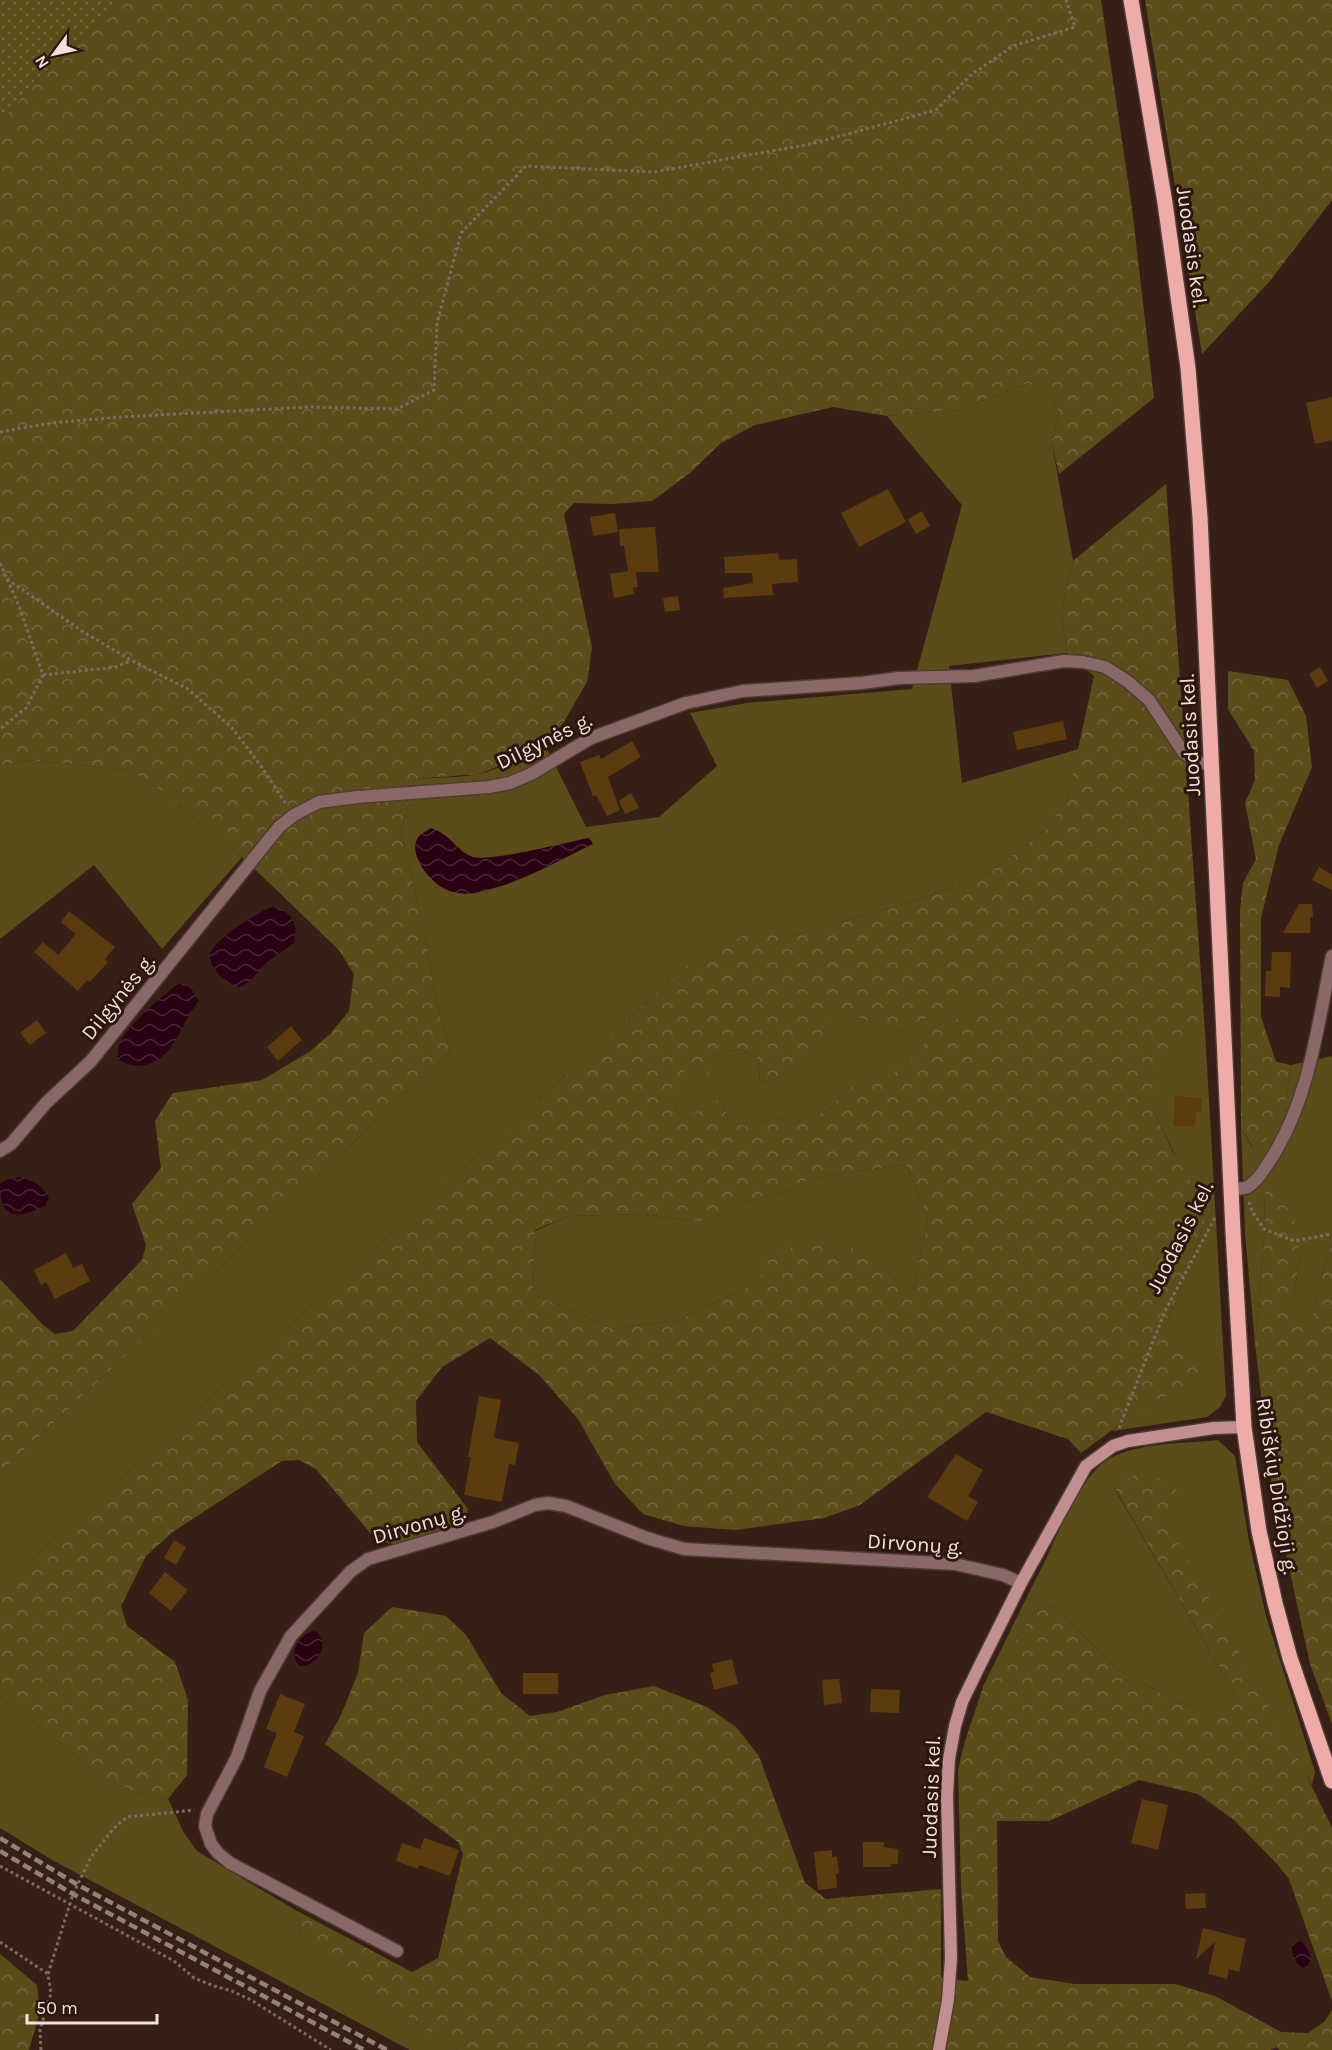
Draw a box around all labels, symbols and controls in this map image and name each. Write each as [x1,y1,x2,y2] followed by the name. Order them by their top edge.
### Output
[24,24,84,84] north arrow
[31,52,53,72] text: N
[1172,185,1212,309] street label: Juodasis kel.
[1175,673,1205,797] street label: Juodasis kel.
[492,708,596,774] street label: Dilgynės g.
[76,949,160,1045] street label: Dilgynės g.
[1142,1177,1219,1297] street label: Juodasis kel.
[1251,1396,1303,1576] street label: Ribiškių Didžioji g.
[370,1499,469,1549] street label: Dirvonų g.
[866,1529,964,1559] street label: Dirvonų g.
[917,1735,945,1858] street label: Juodasis kel.
[27,1987,158,2025] scale bar
[36,1997,78,2019] text: 50 m

